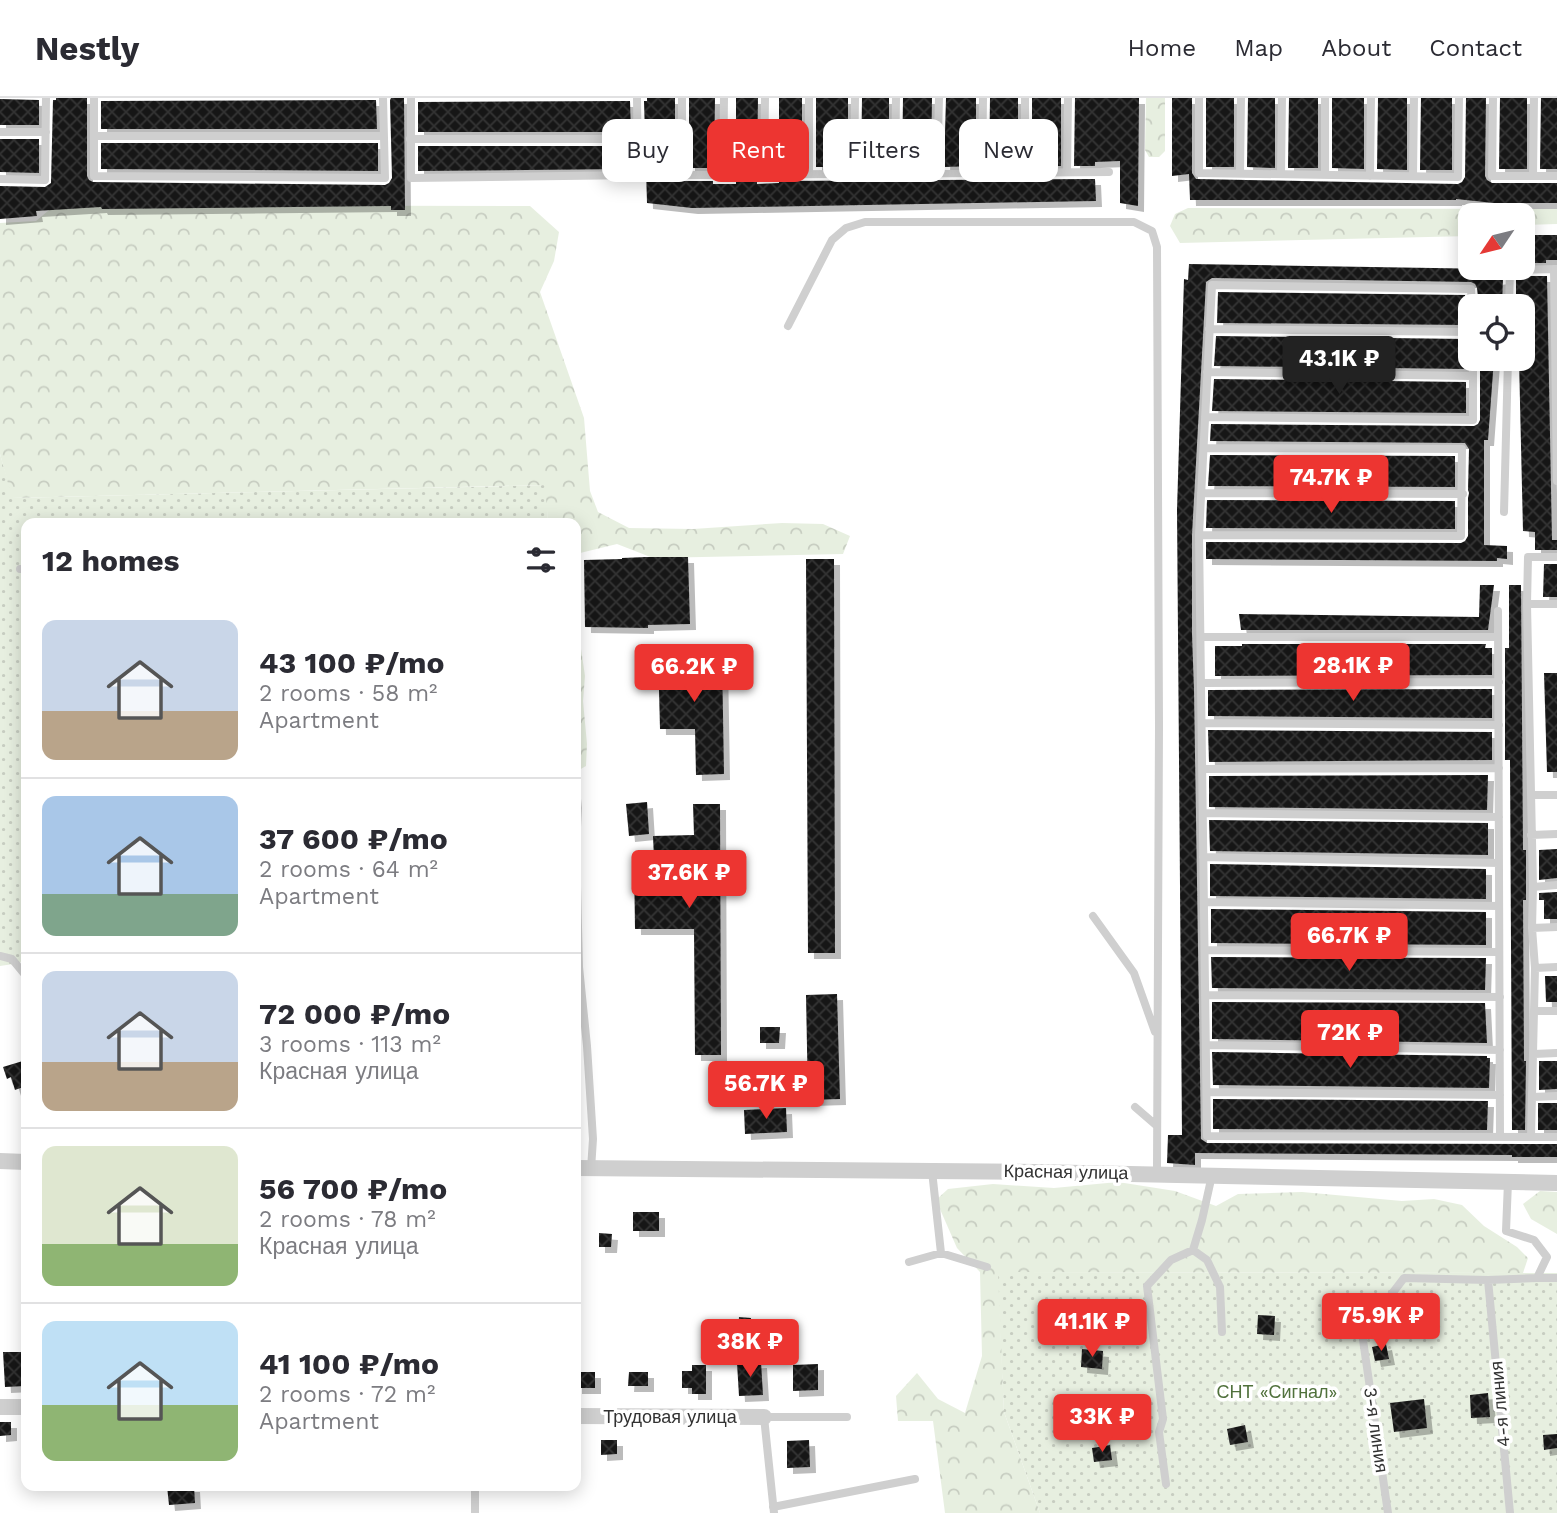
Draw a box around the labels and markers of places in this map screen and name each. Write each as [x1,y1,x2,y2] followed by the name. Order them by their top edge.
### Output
[1274,336,1404,396] pin: 43.1K ₽
[1266,456,1396,515] pin: 74.7K ₽
[629,644,759,704] pin: 66.2K ₽
[1288,644,1418,703] pin: 28.1K ₽
[624,850,754,910] pin: 37.6K ₽
[1284,914,1414,973] pin: 66.7K ₽
[1301,1010,1399,1070] pin: 72K ₽
[701,1062,831,1121] pin: 56.7K ₽
[1316,1294,1446,1353] pin: 75.9K ₽
[1027,1300,1157,1359] pin: 41.1K ₽
[701,1320,799,1379] pin: 38K ₽
[1053,1394,1151,1454] pin: 33K ₽

